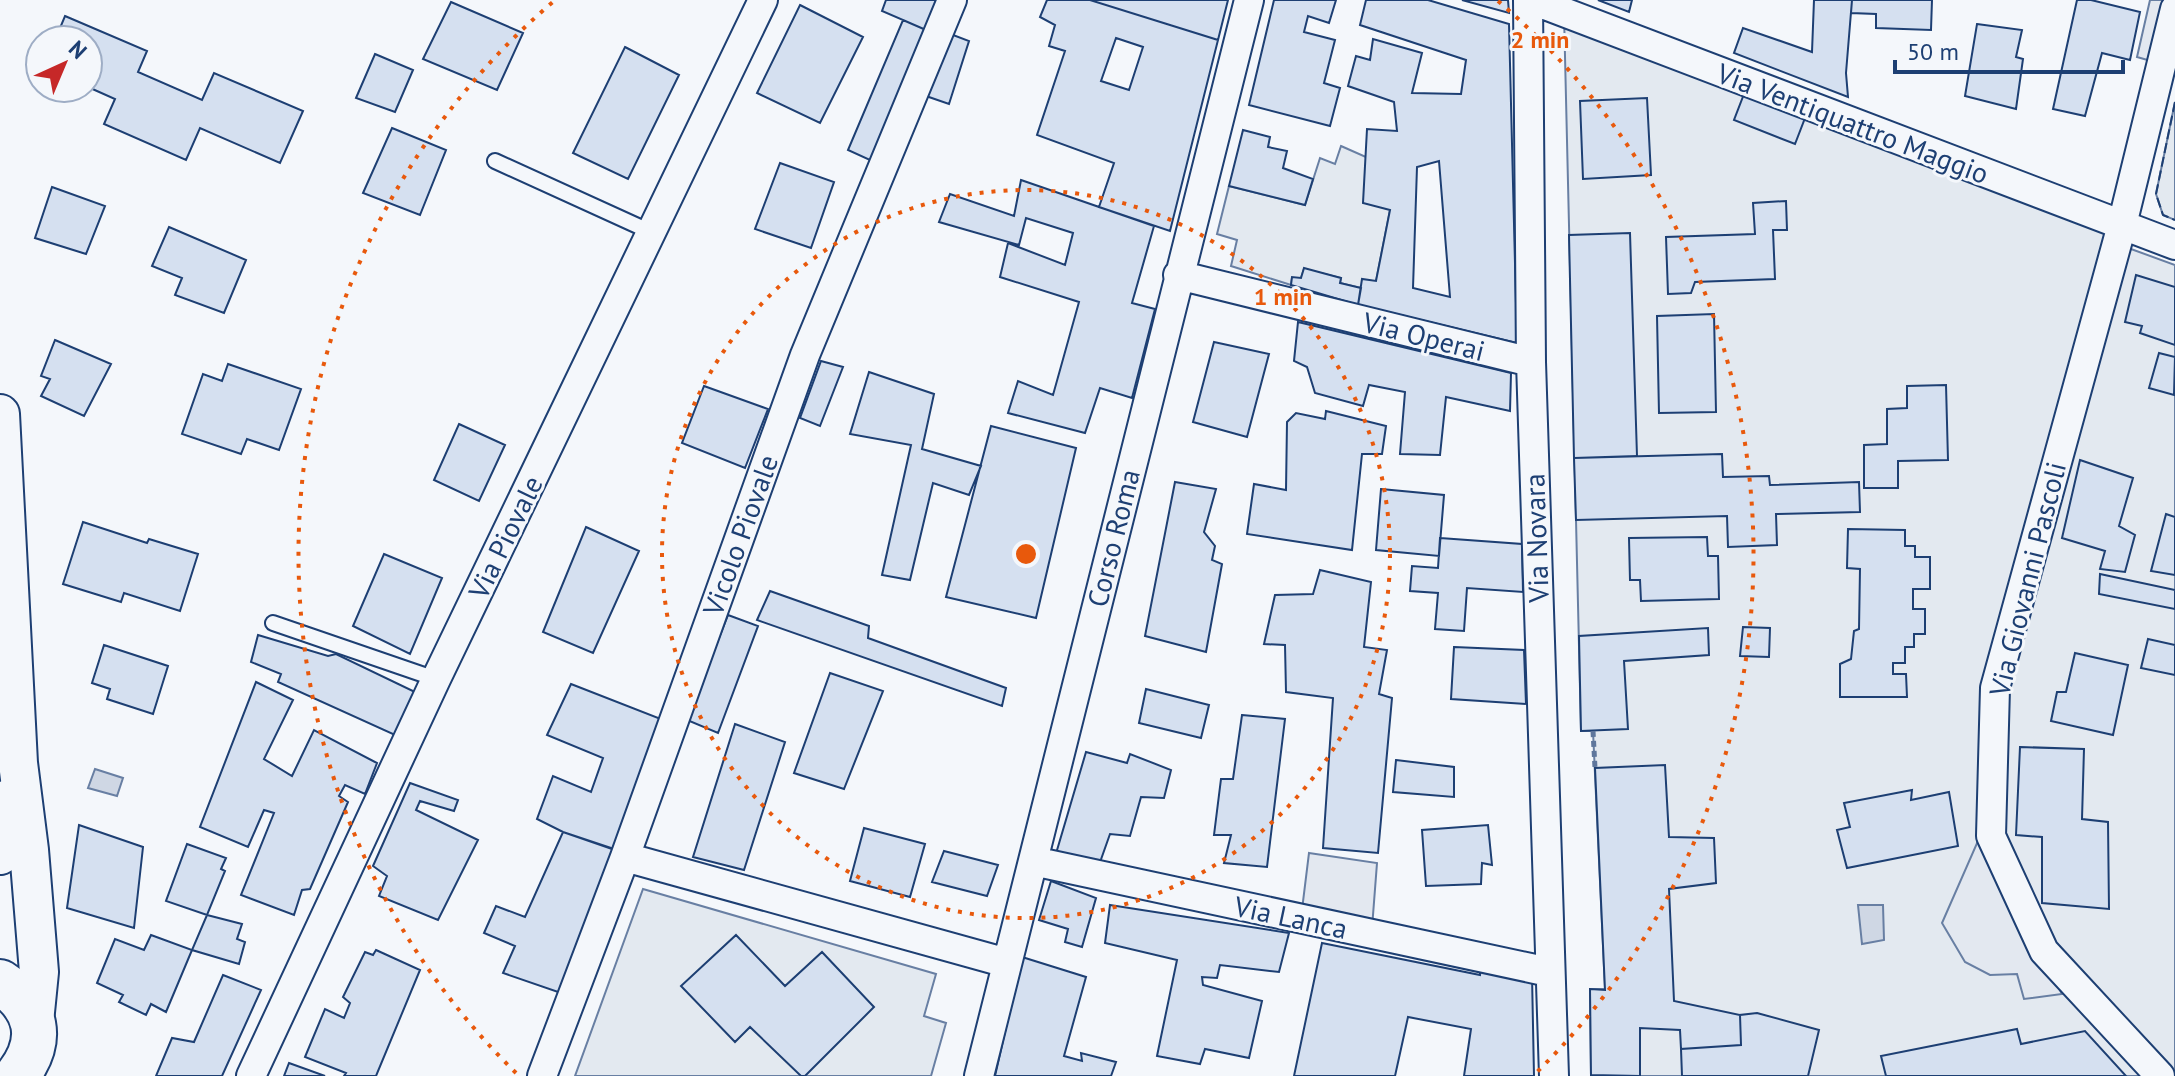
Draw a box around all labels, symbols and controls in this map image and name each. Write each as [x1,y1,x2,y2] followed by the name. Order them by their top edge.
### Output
[24,24,104,104] north arrow
[1511,24,1569,55] text: 2 min
[1895,24,2123,74] scale bar
[63,35,93,65] text: N
[1907,36,1959,67] text: 50 m
[1711,54,1994,192] street label: Via Ventiquattro Maggio
[1254,281,1312,312] text: 1 min
[1358,303,1489,369] street label: Via Operai
[693,449,786,622] street label: Vicolo Piovale
[1980,458,2074,701] street label: Via Giovanni Pascoli
[1078,465,1148,611] street label: Corso Roma
[459,469,551,606] street label: Via Piovale
[1515,473,1557,604] street label: Via Novara
[1012,540,1040,568] centre of rings
[1230,887,1351,947] street label: Via Lanca

